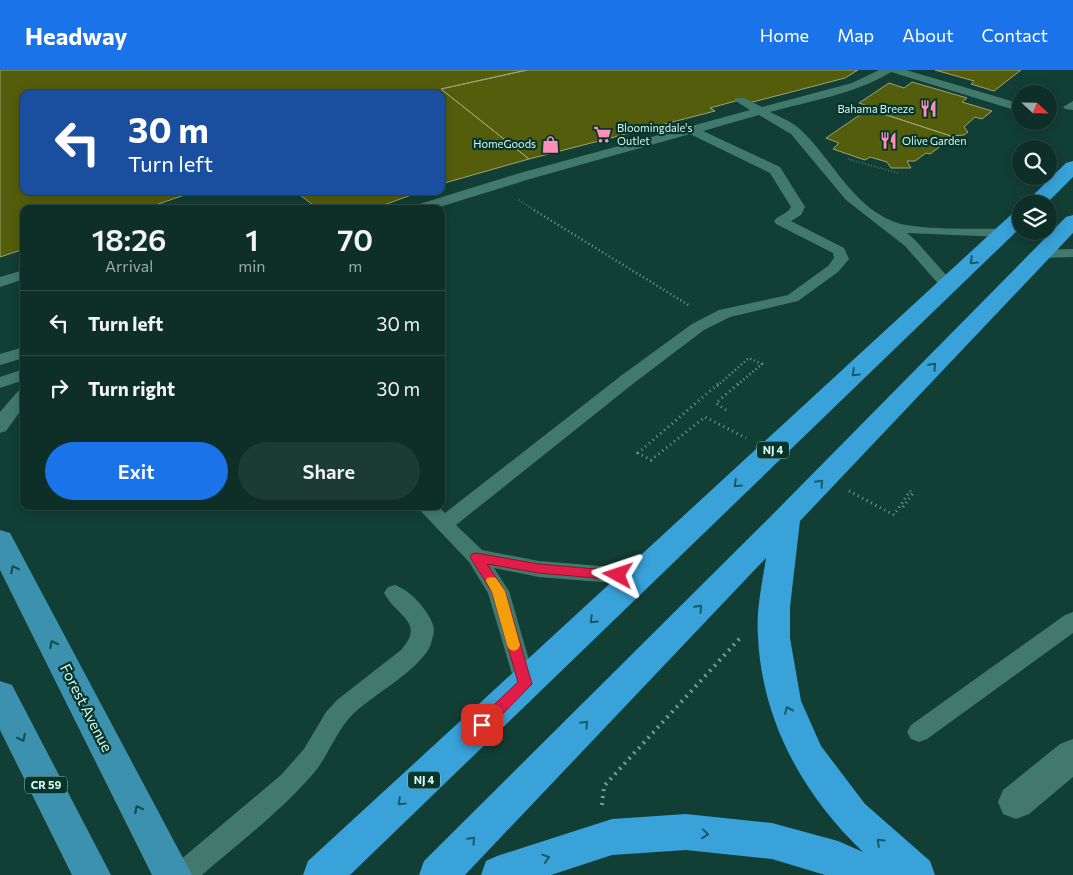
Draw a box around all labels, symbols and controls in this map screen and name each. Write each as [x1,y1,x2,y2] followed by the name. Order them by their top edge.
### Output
[25,21,128,50] text: Headway
[760,24,809,46] text: Home
[837,24,874,46] text: Map
[902,24,954,46] text: About
[982,24,1048,46] text: Contact
[1012,85,1058,130] north arrow
[1012,85,1057,240] map controls
[918,99,938,119] restaurant icon: Bahama Breeze
[837,102,914,115] place label: Bahama Breeze
[128,107,209,150] text: 30 m
[45,110,110,175] icon: left
[617,121,693,147] place label: Bloomingdale's Outlet
[593,124,613,144] supermarket icon: Bloomingdale's Outlet
[878,131,898,151] restaurant icon: Olive Garden
[540,134,560,154] shop icon: HomeGoods
[902,134,966,147] place label: Olive Garden
[473,137,536,150] place label: HomeGoods
[1012,140,1057,185] button: search
[128,150,213,177] text: Turn left
[1012,195,1057,240] button: layers
[92,220,166,257] text: 18:26
[245,220,259,257] text: 1
[337,220,373,257] text: 70
[970,255,979,264] one-way arrow
[105,256,153,275] text: Arrival
[238,256,265,275] text: min
[348,256,362,275] text: m
[45,309,73,337] icon: left
[88,312,163,335] text: Turn left
[377,312,420,335] text: 30 m
[927,363,936,372] one-way arrow
[852,367,861,376] one-way arrow
[45,374,73,402] icon: right
[88,377,175,400] text: Turn right
[377,377,420,400] text: 30 m
[45,442,228,500] button: Exit
[238,442,420,500] button: Share
[757,442,789,458] road number: NJ 4
[733,478,742,487] one-way arrow
[814,480,823,489] one-way arrow
[591,548,643,600] position arrow
[11,566,21,575] one-way arrow
[693,605,702,614] one-way arrow
[590,614,599,623] one-way arrow
[49,640,59,649] one-way arrow
[57,660,117,755] street label: Forest Avenue
[461,704,503,746] pin
[784,706,794,715] one-way arrow
[468,711,496,739] icon: arrive
[579,721,588,730] one-way arrow
[16,733,26,742] one-way arrow
[408,772,440,788] road number: NJ 4
[25,776,67,794] road number: CR 59
[397,796,406,805] one-way arrow
[134,805,144,814] one-way arrow
[701,828,709,839] one-way arrow
[466,837,475,846] one-way arrow
[877,839,886,848] one-way arrow
[541,854,549,864] one-way arrow

